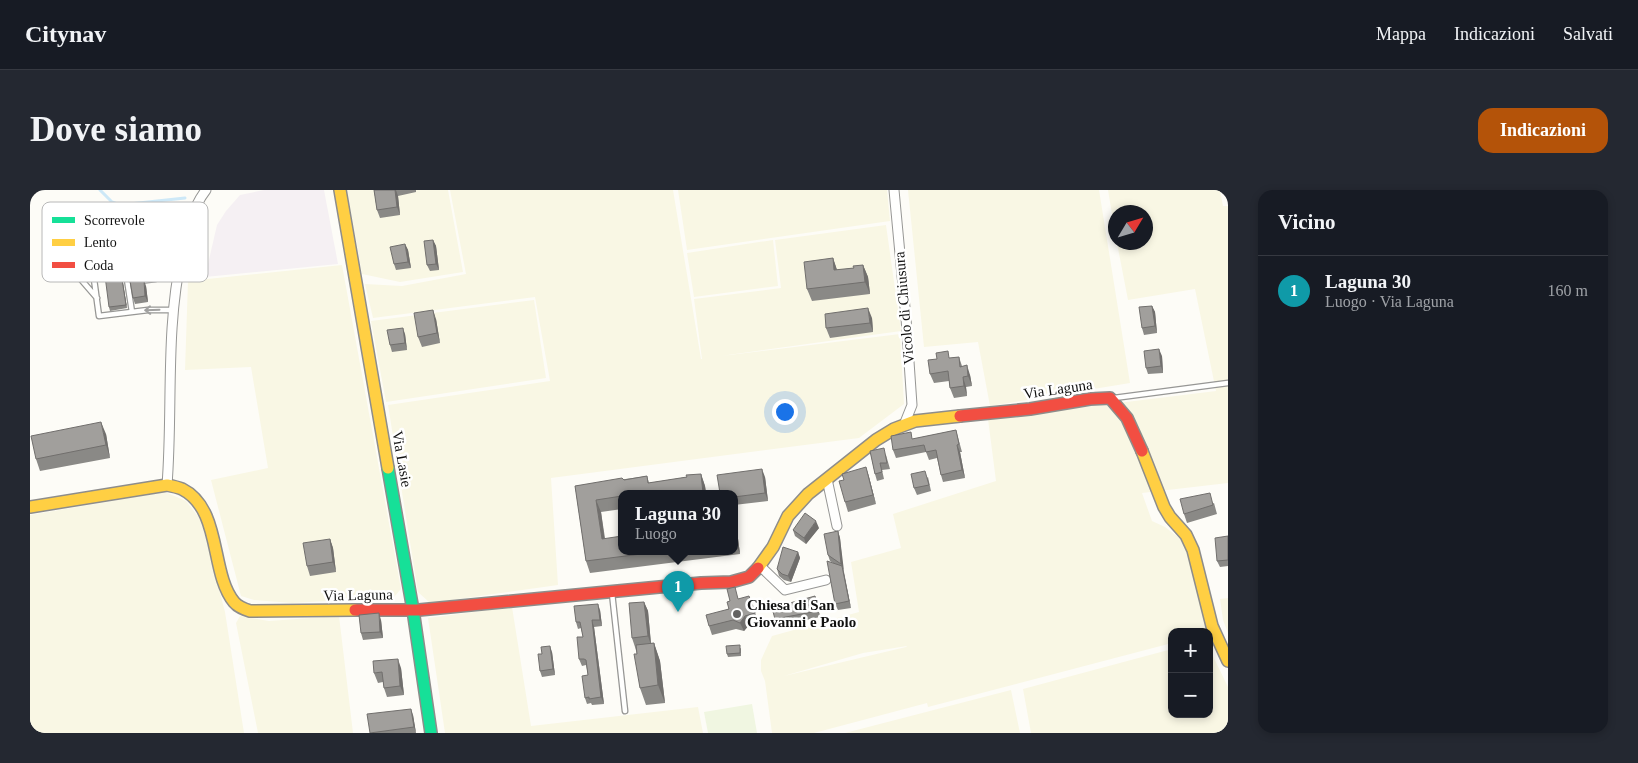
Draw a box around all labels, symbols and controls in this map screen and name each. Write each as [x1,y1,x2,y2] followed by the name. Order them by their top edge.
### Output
[25,21,106,47] text: Citynav
[1376,24,1426,44] text: Mappa
[1454,24,1535,44] text: Indicazioni
[1563,24,1613,44] text: Salvati
[1478,108,1608,153] button: Indicazioni
[30,110,202,149] text: Dove siamo
[42,202,208,282] legend
[1108,205,1153,250] north arrow
[1278,210,1336,234] text: Vicino
[84,213,145,228] text: Scorrevole
[84,235,117,250] text: Lento
[891,251,917,365] street label: Vicolo di Chiusura
[84,258,114,273] text: Coda
[1325,271,1411,292] text: Laguna 30
[1290,282,1298,299] text: 1
[1548,282,1588,299] text: 160 m
[1325,293,1454,310] text: Luogo · Via Laguna
[144,306,160,315] one-way arrow
[1022,376,1094,402] street label: Via Laguna
[772,399,798,425] your location
[389,430,415,489] street label: Via Lasie
[618,490,738,555] popup
[635,503,721,524] text: Laguna 30
[635,525,677,542] text: Luogo
[662,571,694,612] pin: 1
[323,586,393,604] street label: Via Laguna
[747,597,856,630] place label: Chiesa di San Giovanni e Paolo
[731,608,743,620] marker: Chiesa di San Giovanni e Paolo
[1168,628,1213,718] map controls
[1168,628,1213,673] button: +
[1168,673,1213,718] button: −

